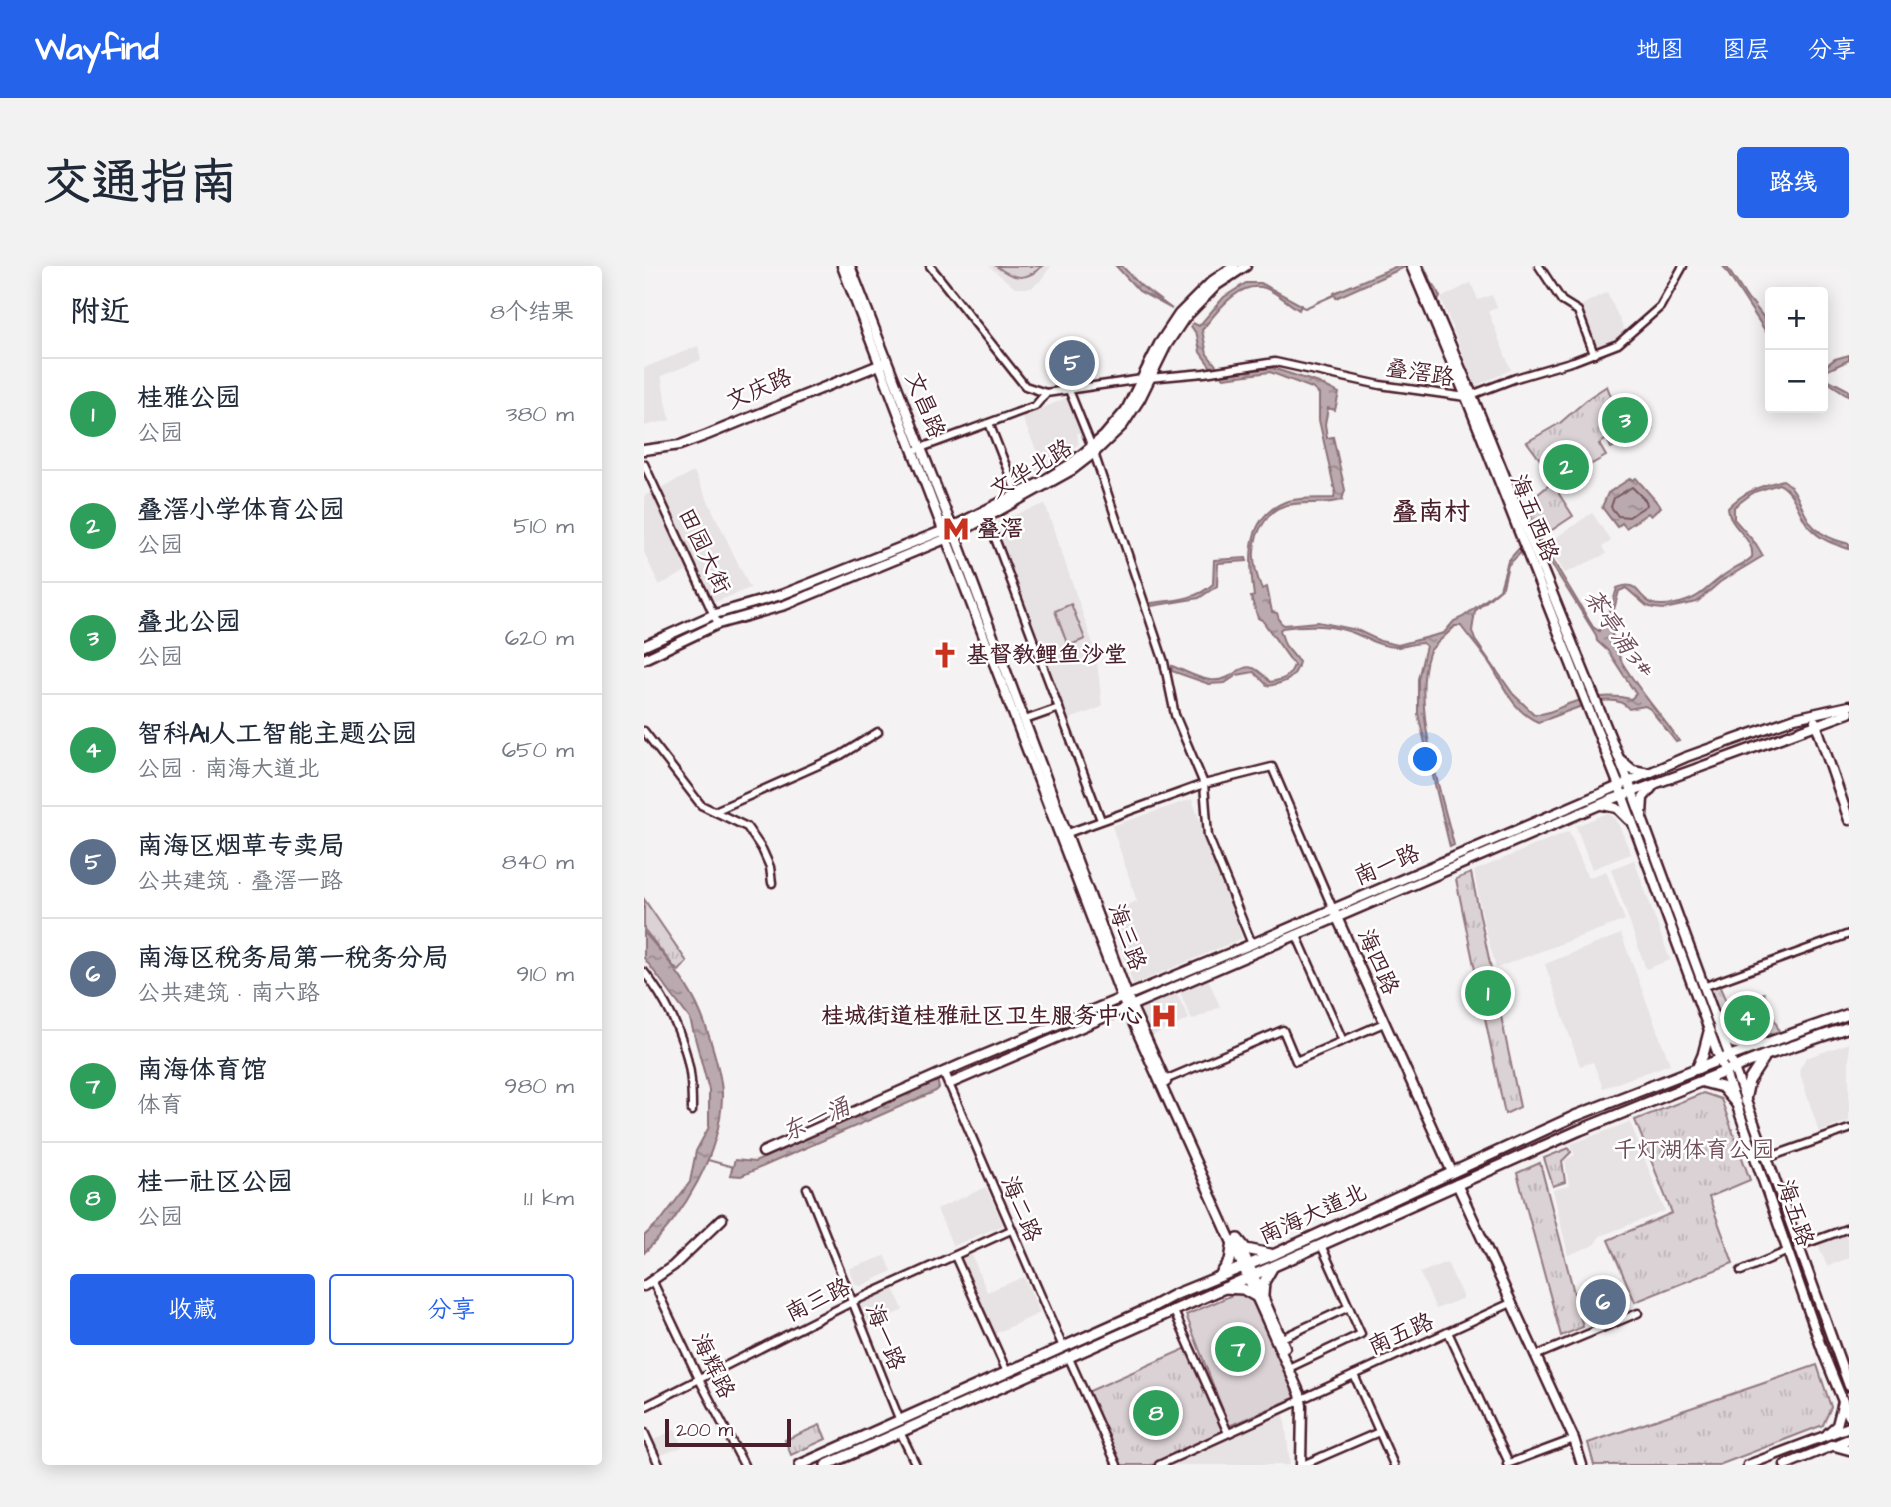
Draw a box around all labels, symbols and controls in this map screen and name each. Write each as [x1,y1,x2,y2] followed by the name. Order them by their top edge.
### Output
[35,26,159,72] text: Wayfind
[1636,33,1684,67] text: 地图
[1722,33,1770,67] text: 图层
[1808,33,1856,67] text: 分享
[1737,147,1849,218] button: 路线
[42,150,238,218] text: 交通指南
[1765,287,1828,413] map controls
[1765,287,1828,350] button: +
[70,291,130,333] text: 附近
[490,296,574,328] text: 8个结果
[1049,337,1095,389] pin: 5
[1765,350,1828,413] button: −
[1383,352,1457,394] street label: 叠滘路
[721,361,797,417] street label: 文庆路
[897,367,953,443] street label: 文昌路
[137,380,241,416] text: 桂雅公园
[1602,394,1648,446] pin: 3
[92,398,94,430] text: 1
[506,398,574,430] text: 380 m
[137,417,183,449] text: 公园
[983,432,1079,506] street label: 文华北路
[1543,441,1589,493] pin: 2
[1502,469,1566,567] street label: 海五西路
[137,492,345,528] text: 叠滘小学体育公园
[1392,494,1470,530] district label: 叠南村
[670,503,738,599] street label: 田园大街
[86,510,100,542] text: 2
[513,510,574,542] text: 510 m
[977,513,1023,545] place label: 叠滘
[941,514,971,544] metro station icon: 叠滘
[137,529,183,561] text: 公园
[1575,582,1661,687] water label: 茶亭涌3#
[137,604,241,640] text: 叠北公园
[87,622,99,654] text: 3
[505,622,574,654] text: 620 m
[966,639,1127,671] place label: 基督教鲤鱼沙堂
[930,640,960,670] church icon: 基督教鲤鱼沙堂
[137,641,183,673] text: 公园
[137,716,418,752] text: 智科AI人工智能主题公园
[85,734,101,766] text: 4
[502,734,574,766] text: 650 m
[1408,742,1442,776] your location
[137,753,320,785] text: 公园 · 南海大道北
[137,828,345,864] text: 南海区烟草专卖局
[1349,837,1425,893] street label: 南一路
[85,846,101,878] text: 5
[502,846,574,878] text: 840 m
[137,865,343,897] text: 公共建筑 · 叠滘一路
[1100,899,1154,975] street label: 海三路
[1349,924,1407,1000] street label: 海四路
[137,940,449,976] text: 南海区税务局第一税务分局
[86,958,100,990] text: 6
[516,958,574,990] text: 910 m
[1465,967,1511,1019] pin: 1
[137,977,320,1009] text: 公共建筑 · 南六路
[1724,992,1770,1044] pin: 4
[821,1000,1143,1032] place label: 桂城街道桂雅社区卫生服务中心
[1149,1001,1179,1031] hospital icon: 桂城街道桂雅社区卫生服务中心
[137,1052,267,1088] text: 南海体育馆
[86,1070,100,1102] text: 7
[504,1070,574,1102] text: 980 m
[137,1089,183,1121] text: 体育
[776,1089,857,1150] water label: 东一涌
[1614,1134,1775,1166] park label: 千灯湖体育公园
[137,1164,293,1200] text: 桂一社区公园
[993,1171,1049,1247] street label: 海二路
[1769,1175,1821,1251] street label: 海五路
[1254,1176,1372,1252] street label: 南海大道北
[86,1182,100,1214] text: 8
[524,1182,574,1214] text: 1.1 km
[137,1201,183,1233] text: 公园
[780,1270,856,1330] street label: 南三路
[70,1274,315,1345] button: 收藏
[329,1274,574,1345] button: 分享
[1580,1276,1626,1328] pin: 6
[857,1299,913,1375] street label: 海一路
[1363,1305,1439,1363] street label: 南五路
[1215,1323,1261,1375] pin: 7
[683,1328,743,1404] street label: 海辉路
[1133,1387,1179,1439] pin: 8
[665,1416,791,1448] scale bar
[676,1417,733,1444] text: 200 m

